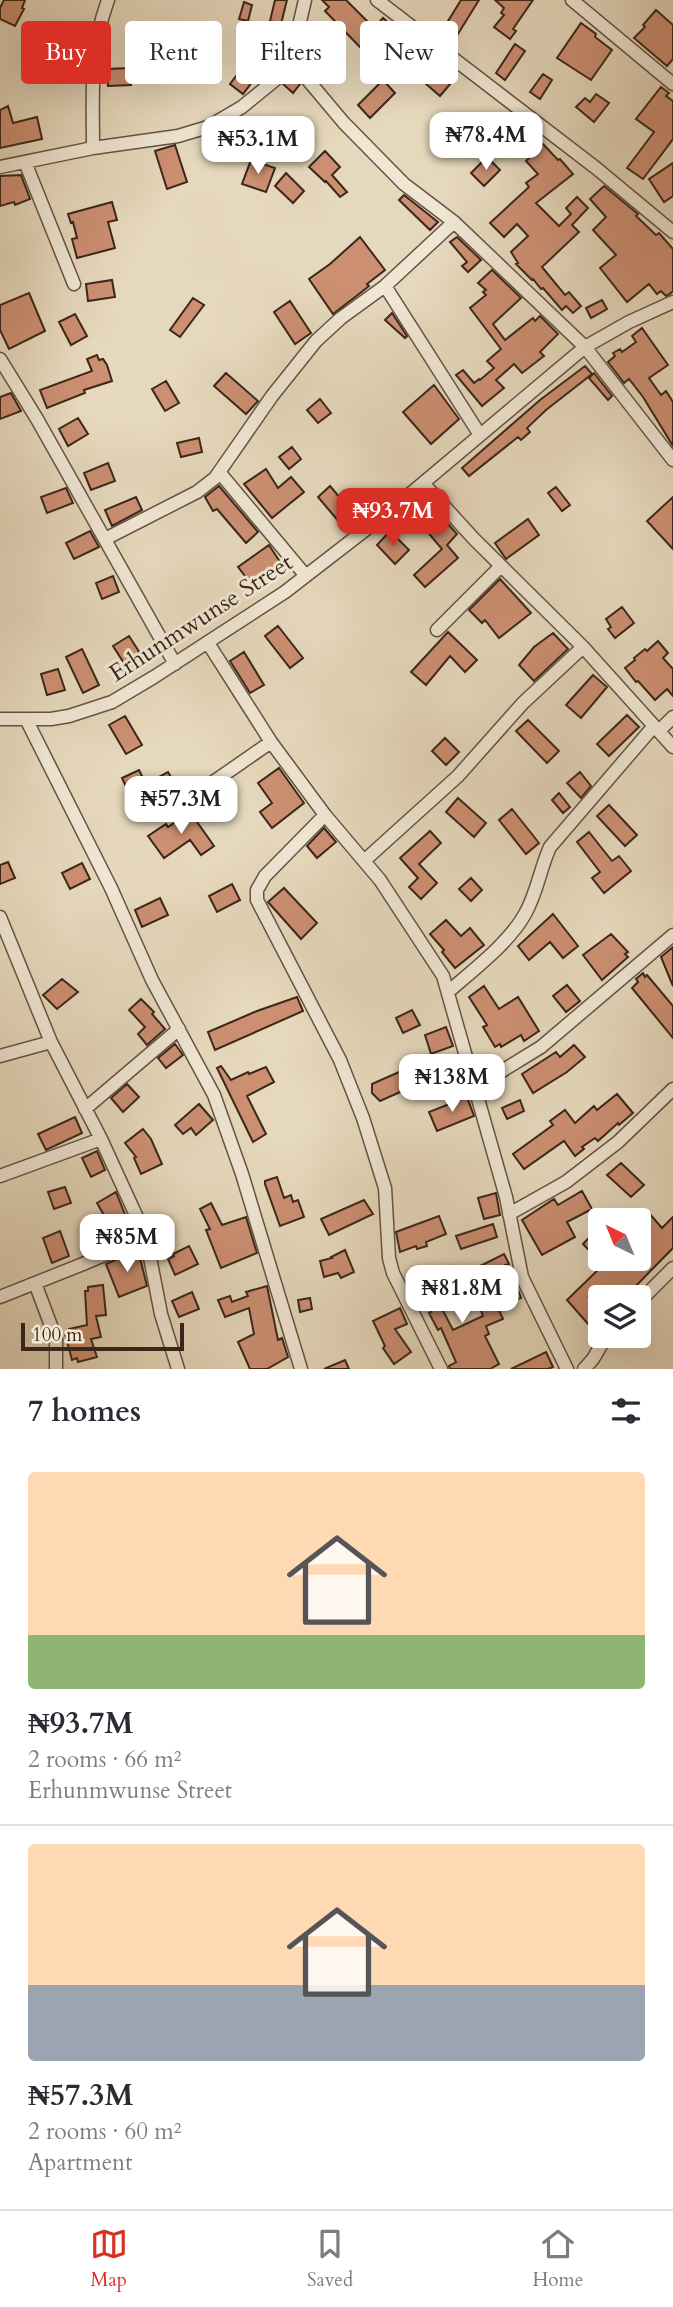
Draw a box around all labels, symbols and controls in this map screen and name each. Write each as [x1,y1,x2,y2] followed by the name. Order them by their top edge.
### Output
[21,21,111,84] chip: Buy
[125,21,222,84] chip: Rent
[236,21,346,84] chip: Filters
[360,21,458,84] chip: New
[429,113,543,172] pin: ₦78.4M
[201,116,315,176] pin: ₦53.1M
[446,119,526,150] text: ₦78.4M
[218,123,298,154] text: ₦53.1M
[336,489,450,548] pin: ₦93.7M
[353,495,433,526] text: ₦93.7M
[103,546,300,690] street label: Erhunmwunse Street
[124,776,238,836] pin: ₦57.3M
[141,783,221,814] text: ₦57.3M
[403,1054,501,1114] pin: ₦138M
[415,1061,489,1092] text: ₦138M
[588,1208,651,1270] north arrow
[588,1208,651,1348] map controls
[86,1214,168,1274] pin: ₦85M
[96,1221,158,1252] text: ₦85M
[405,1266,519,1325] pin: ₦81.8M
[422,1272,502,1303] text: ₦81.8M
[588,1285,651,1348] button: layers
[21,1320,184,1352] scale bar
[32,1322,82,1348] text: 100 m
[28,1391,141,1432] text: 7 homes
[607,1392,645,1430] icon: filters
[274,1517,400,1643] icon: home
[28,1703,134,1744] text: ₦93.7M
[28,1744,181,1775] text: 2 rooms · 66 m²
[28,1775,232,1806] text: Erhunmwunse Street
[274,1889,400,2015] icon: home
[28,2075,134,2116] text: ₦57.3M
[28,2116,181,2147] text: 2 rooms · 60 m²
[28,2147,132,2178] text: Apartment
[90,2225,128,2293] tab: Map
[307,2225,353,2293] tab: Saved
[532,2225,583,2293] tab: Home

